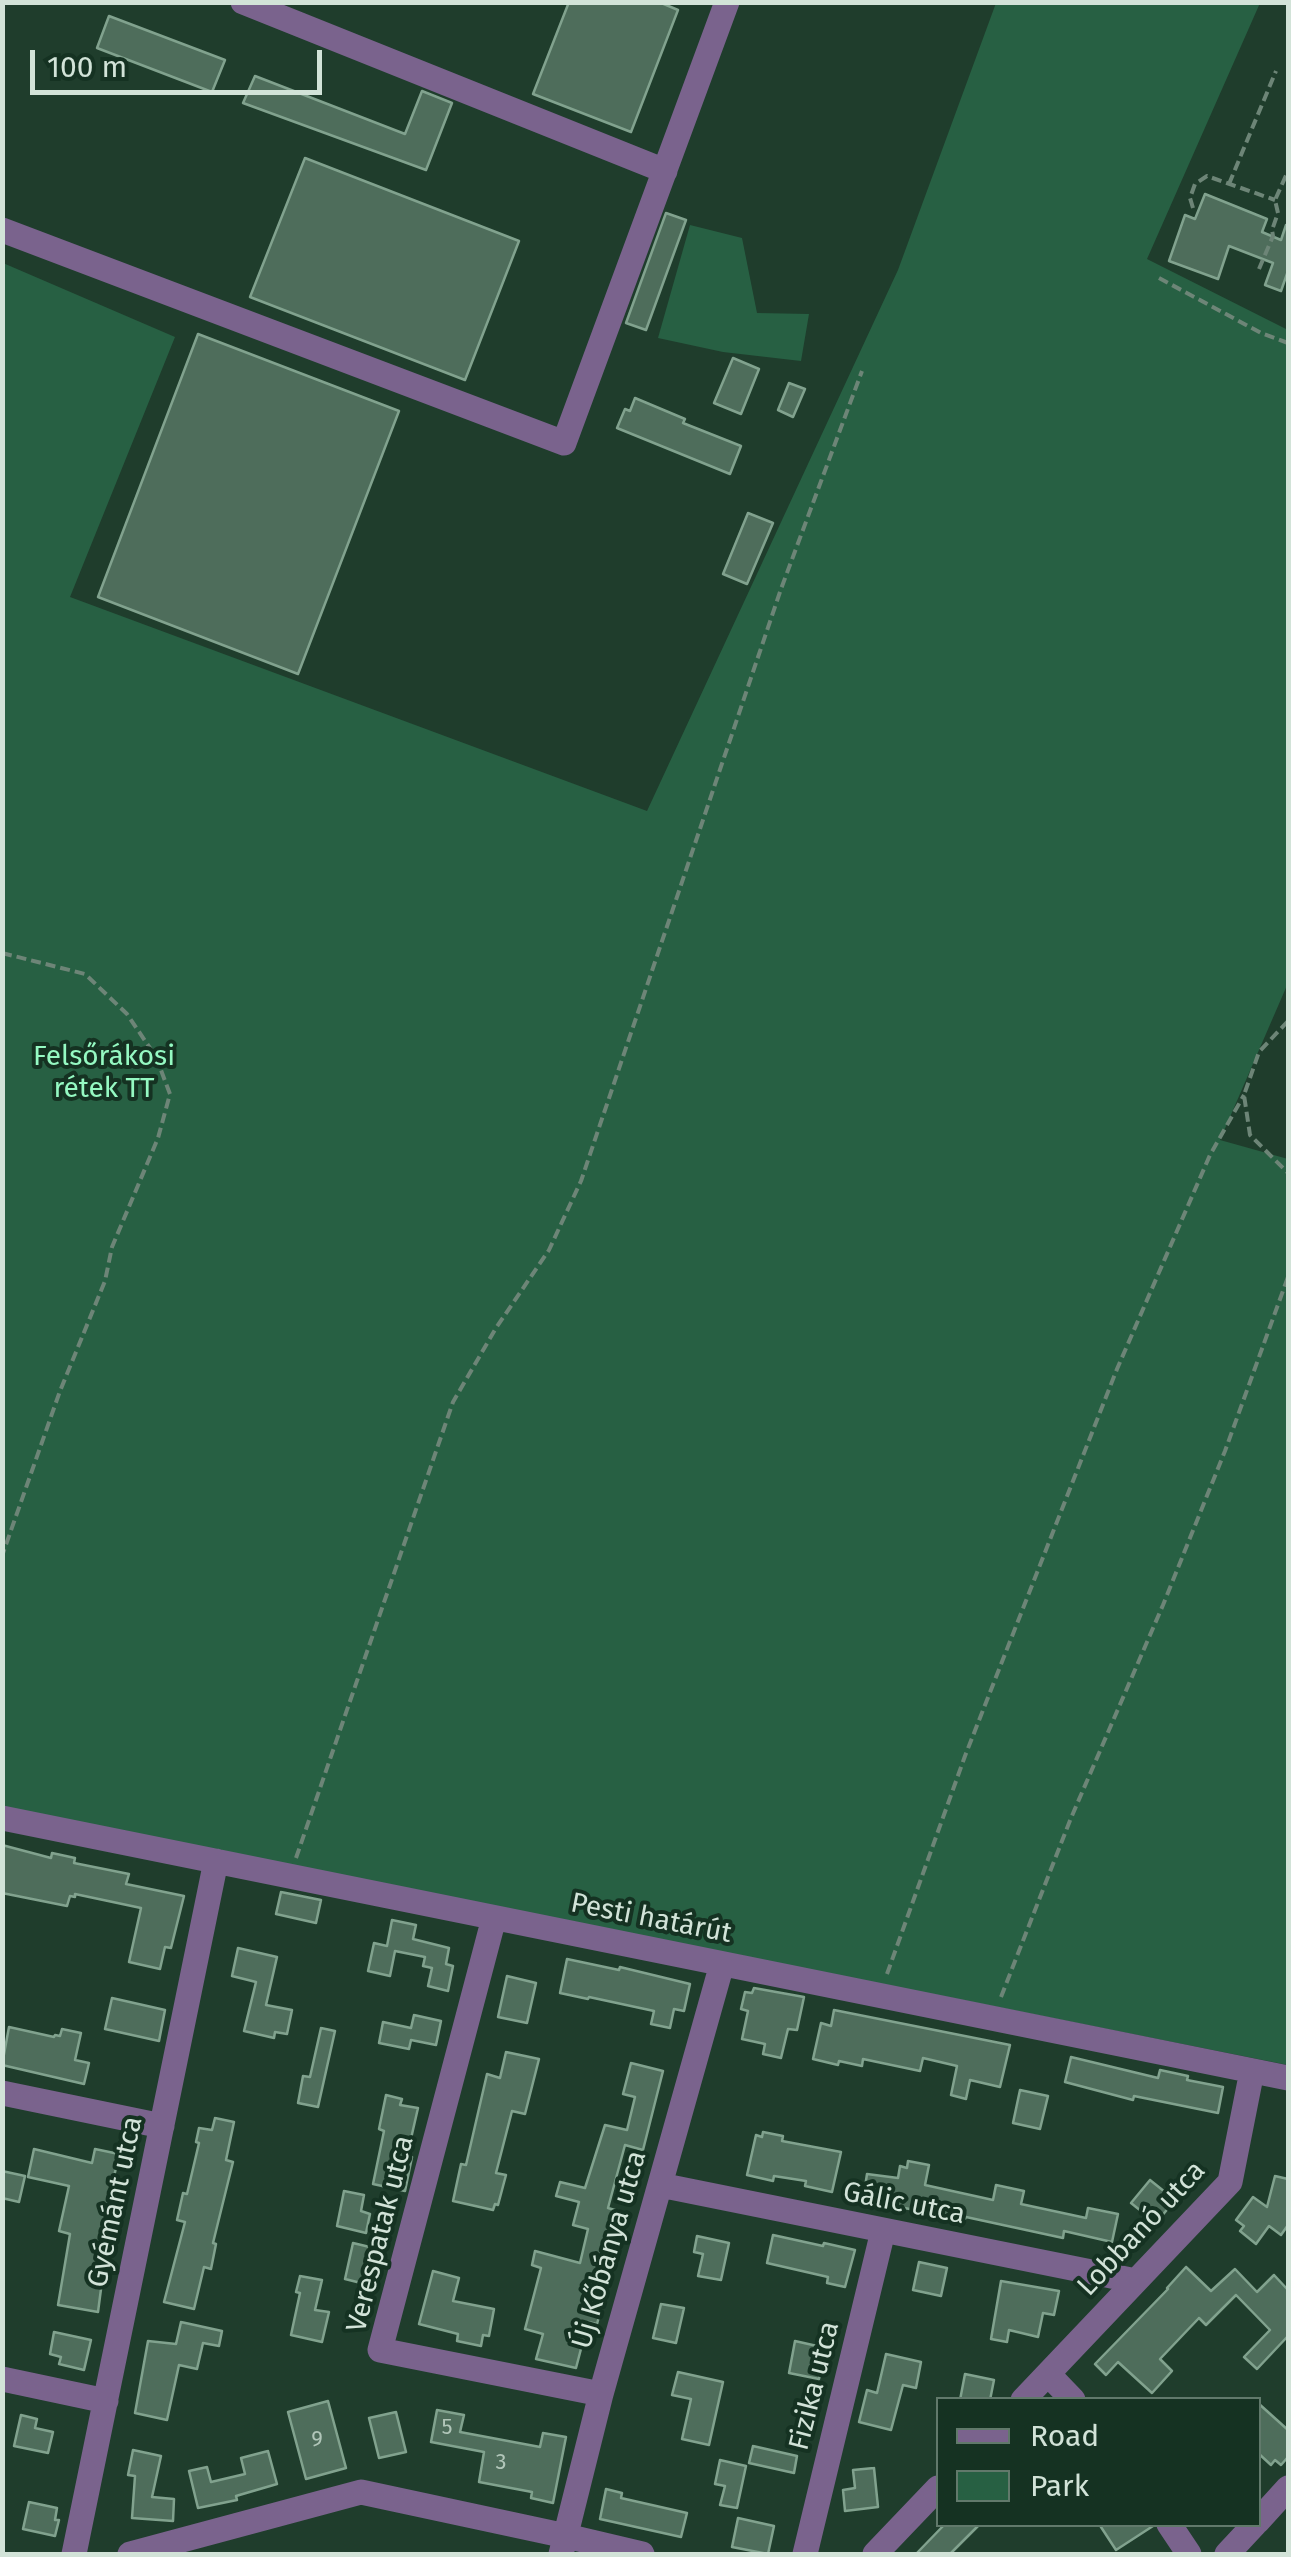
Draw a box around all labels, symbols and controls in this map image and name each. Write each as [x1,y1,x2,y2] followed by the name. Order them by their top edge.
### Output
[35,30,328,92] scale bar
[47,49,127,85] text: 100 m
[33,1040,175,1106] park label: Felsőrákosi rétek TT
[568,1887,734,1951] street label: Pesti határút
[81,2113,151,2291] street label: Gyémánt utca
[340,2132,422,2336] street label: Verespatak utca
[566,2147,654,2353] street label: Új Kőbánya utca
[1071,2155,1213,2303] street label: Lobbanó utca
[840,2176,968,2232] street label: Gálic utca
[783,2318,847,2454] street label: Fizika utca
[936,2397,1261,2527] legend
[441,2415,453,2441] house number: 5
[1030,2418,1099,2454] text: Road
[311,2427,323,2453] house number: 9
[496,2450,506,2476] house number: 3
[1030,2468,1089,2504] text: Park

